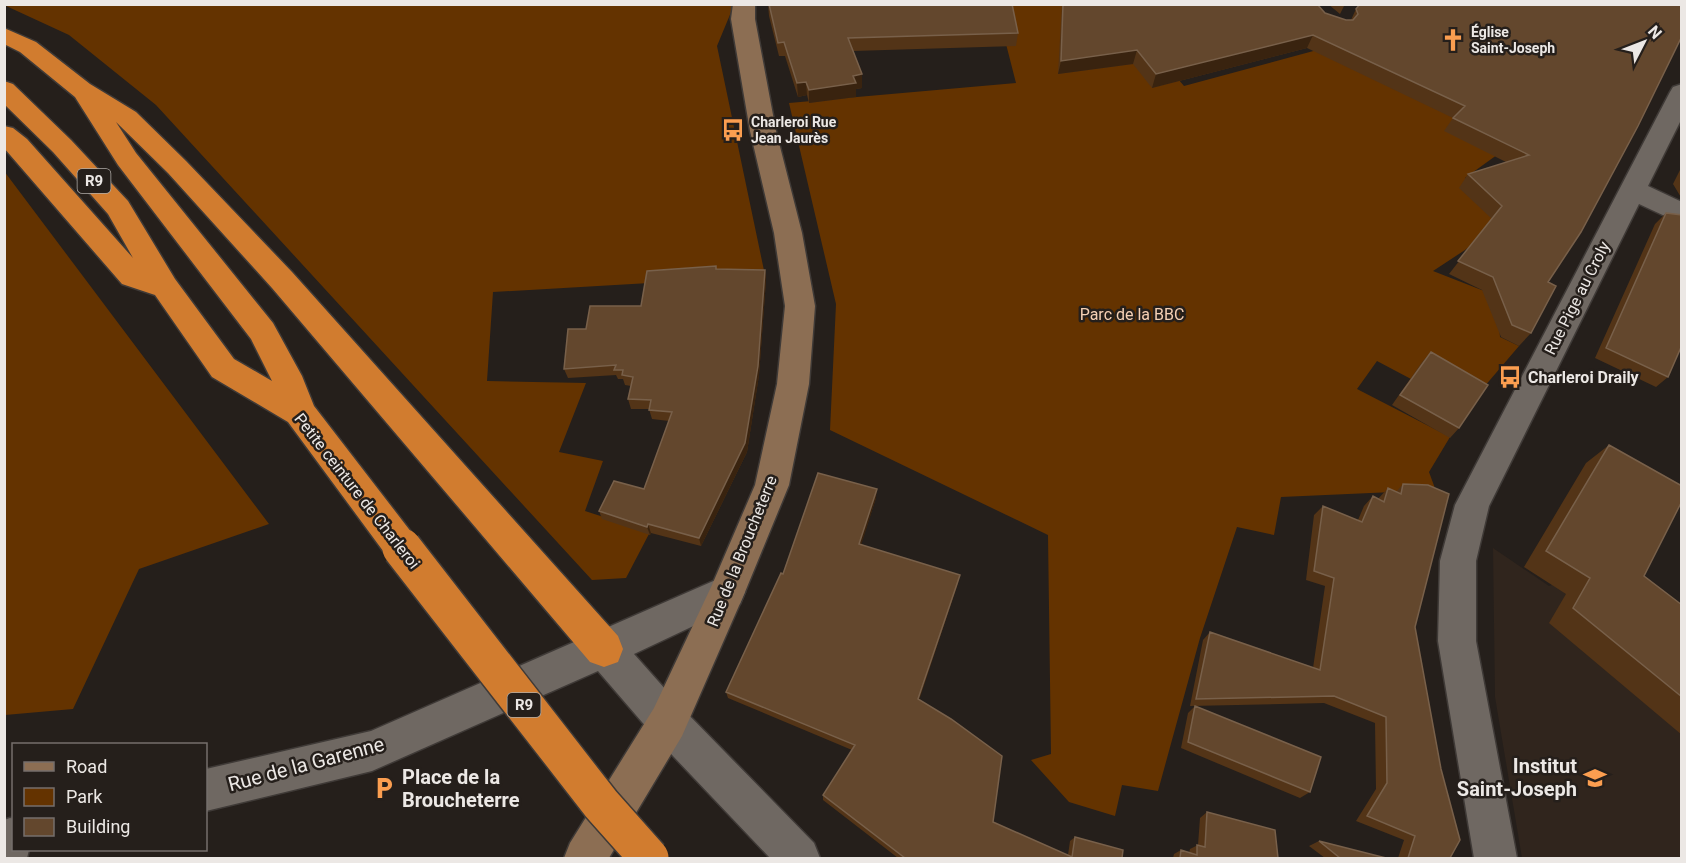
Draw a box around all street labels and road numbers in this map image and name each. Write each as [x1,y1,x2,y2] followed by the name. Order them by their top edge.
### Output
[78,169,110,193] road number: R9
[1540,238,1614,358] street label: Rue Pige au Croly
[290,409,424,573] street label: Petite ceinture de Charleroi
[703,473,781,629] street label: Rue de la Broucheterre
[508,693,540,717] road number: R9
[225,732,387,796] street label: Rue de la Garenne

